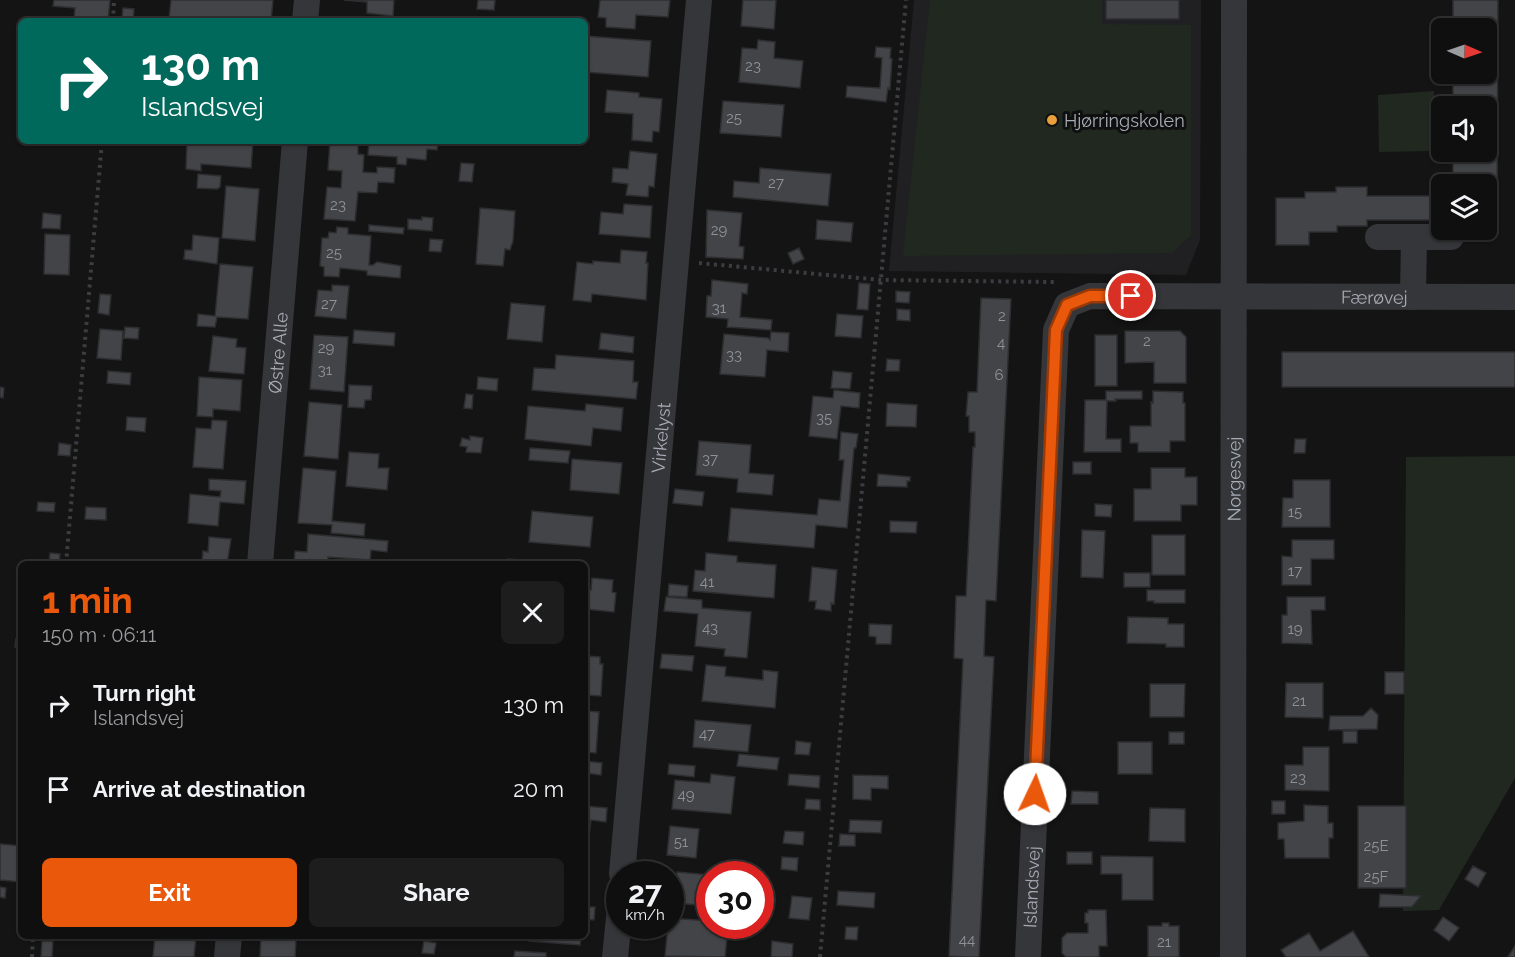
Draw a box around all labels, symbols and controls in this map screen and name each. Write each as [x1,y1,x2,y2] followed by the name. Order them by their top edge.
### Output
[1431,18,1497,84] north arrow
[1431,18,1497,240] map controls
[141,41,260,90] text: 130 m
[42,42,120,120] icon: right
[745,57,761,75] house number: 23
[141,91,264,122] text: Islandsvej
[1431,96,1497,162] button: sound
[726,109,742,127] house number: 25
[1064,110,1185,131] place label: Hjørringskolen
[1045,113,1059,127] marker: Hjørringskolen
[768,174,784,192] house number: 27
[1431,174,1497,240] button: layers
[330,196,346,214] house number: 23
[711,221,728,239] house number: 29
[326,244,342,262] house number: 25
[1105,270,1156,321] pin
[1114,279,1147,312] icon: arrive
[1341,286,1408,307] street label: Færøvej
[321,295,337,313] house number: 27
[712,299,727,317] house number: 31
[998,307,1006,325] house number: 2
[264,311,291,394] street label: Østre Alle
[1143,332,1151,350] house number: 2
[997,334,1005,352] house number: 4
[318,339,335,357] house number: 29
[726,346,742,364] house number: 33
[318,361,333,379] house number: 31
[994,366,1004,384] house number: 6
[647,401,674,474] street label: Virkelyst
[816,409,832,427] house number: 35
[1223,437,1244,521] street label: Norgesvej
[702,450,718,468] house number: 37
[1288,503,1302,521] house number: 15
[1288,562,1302,580] house number: 17
[700,573,715,591] house number: 41
[42,579,133,621] text: 1 min
[501,581,564,644] button: close
[702,619,718,637] house number: 43
[1287,620,1303,638] house number: 19
[42,623,156,647] text: 150 m · 06:11
[93,680,196,706] text: Turn right
[42,689,75,722] icon: right
[504,692,564,718] text: 130 m
[1292,692,1307,710] house number: 21
[93,706,184,730] text: Islandsvej
[699,725,715,743] house number: 47
[1003,762,1067,826] position arrow
[1290,769,1306,787] house number: 23
[42,773,75,806] icon: arrive
[93,776,306,802] text: Arrive at destination
[513,776,564,802] text: 20 m
[678,786,695,804] house number: 49
[674,833,689,851] house number: 51
[1363,837,1389,855] house number: 25E
[1019,846,1043,928] street label: Islandsvej
[42,858,297,927] button: Exit
[309,858,564,927] button: Share
[696,861,774,939] speed limit sign: 30
[1364,868,1389,886] house number: 25F
[628,875,662,910] text: 27
[625,906,665,924] text: km/h
[959,931,975,949] house number: 44
[1157,933,1172,951] house number: 21

